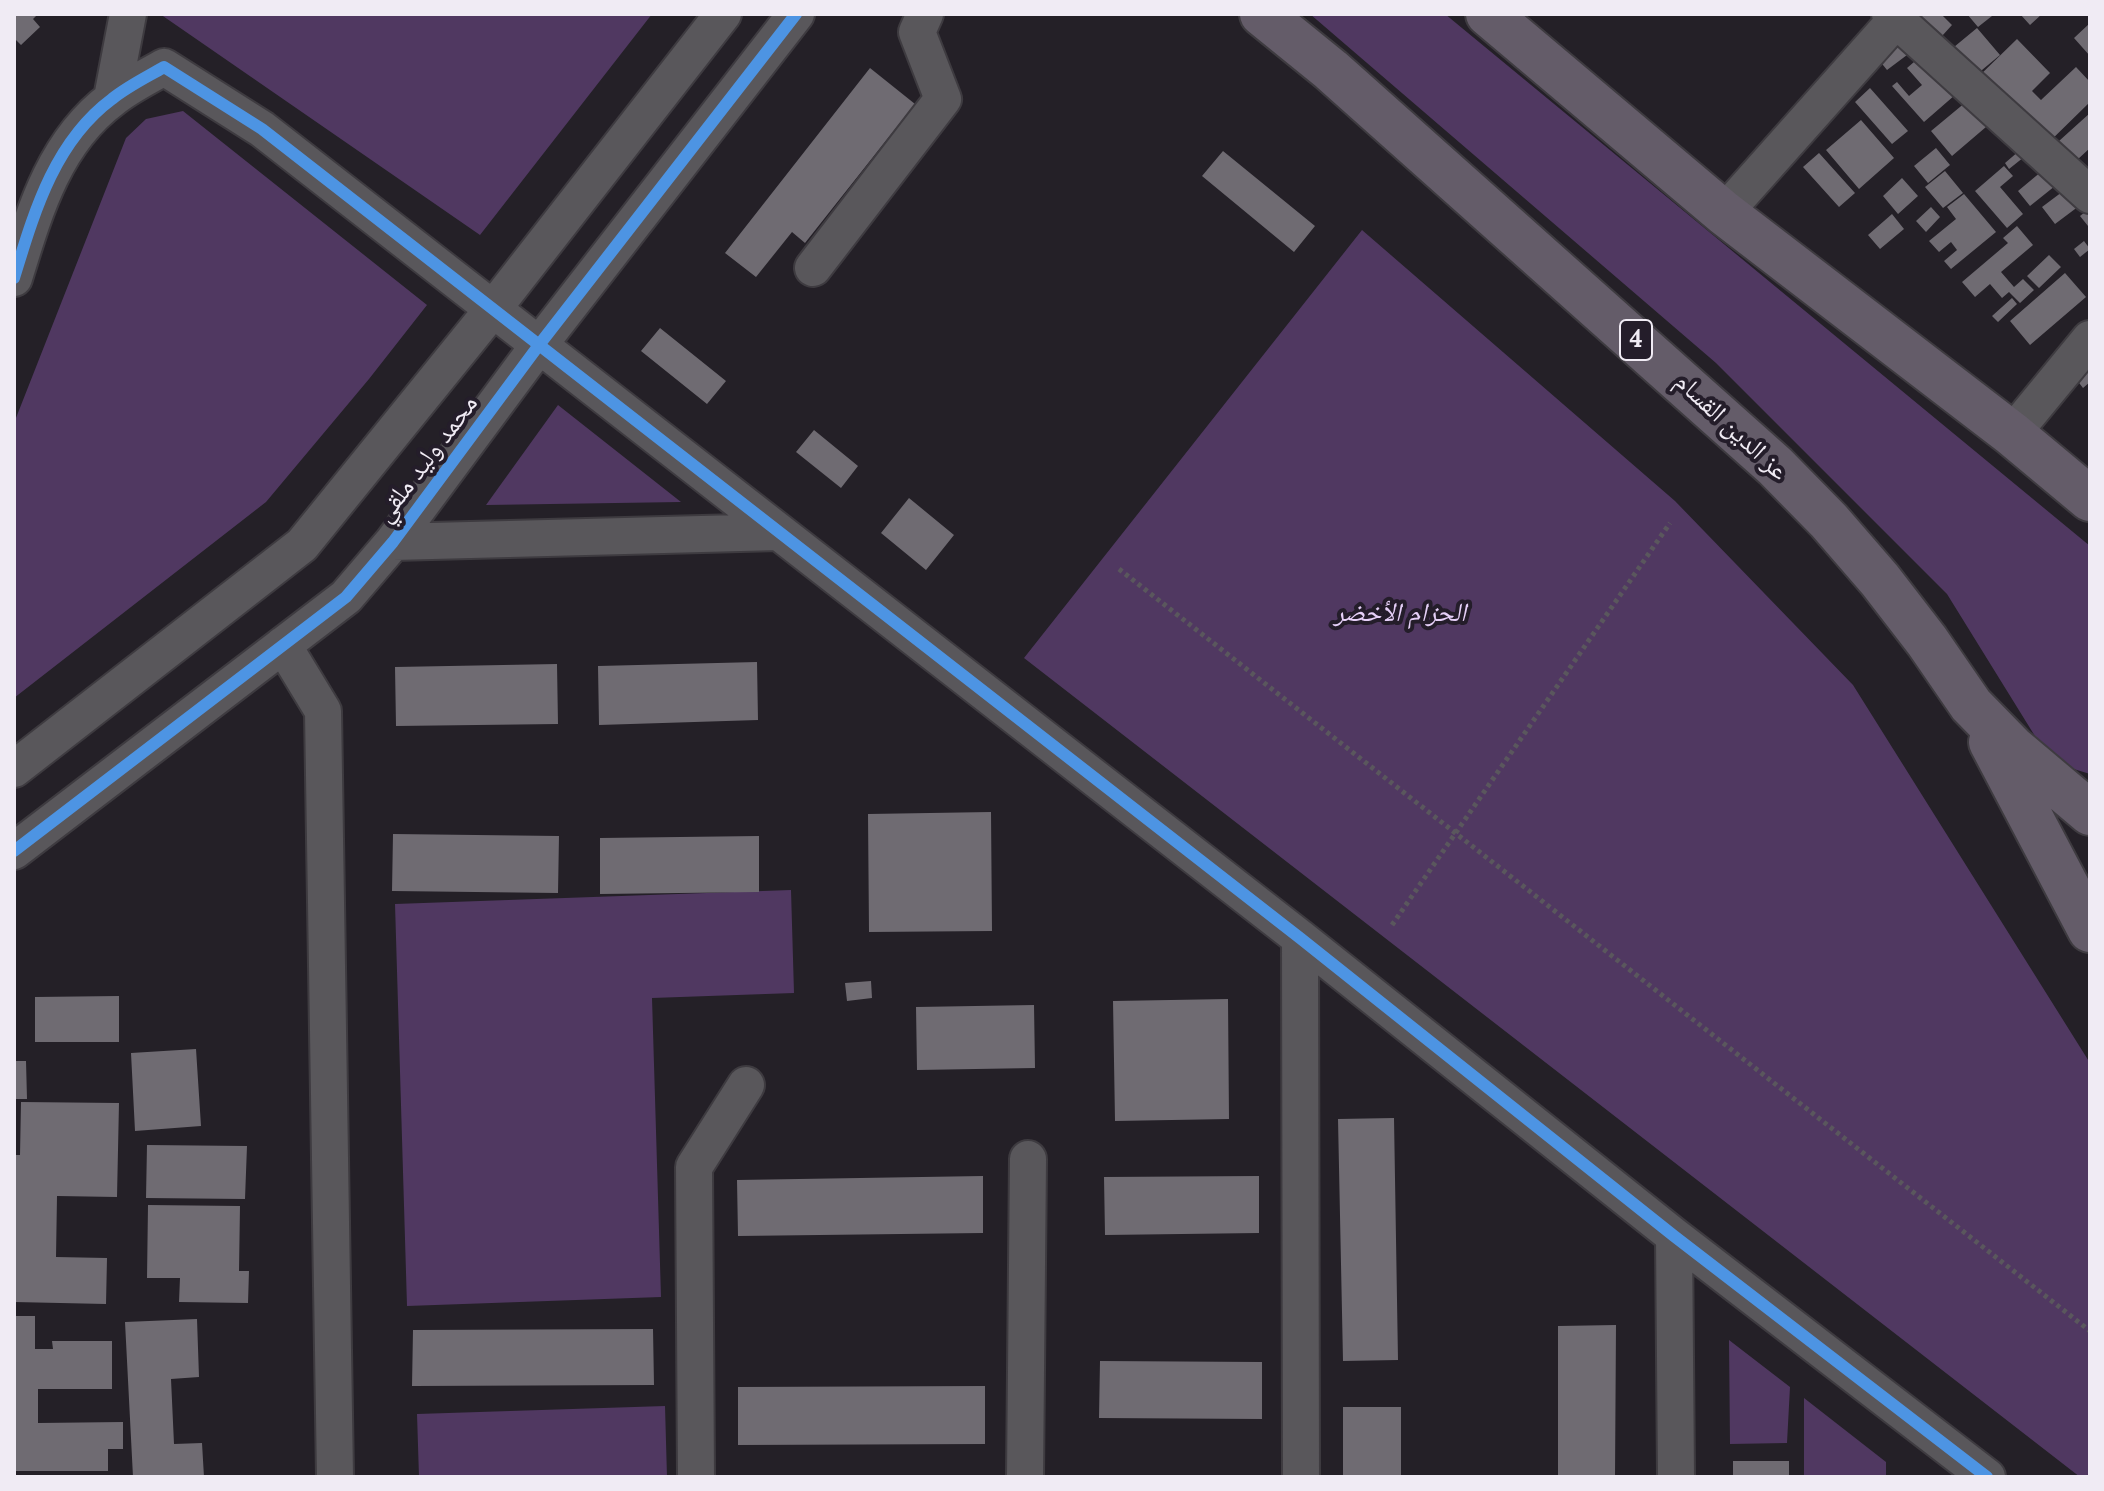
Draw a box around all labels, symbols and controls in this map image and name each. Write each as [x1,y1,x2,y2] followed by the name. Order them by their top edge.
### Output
[1620,320,1652,360] road number: 4
[1668,367,1794,487] street label: عز الدين القسام
[369,389,485,529] street label: محمد وليد ملقي
[1334,598,1466,630] park label: الحزام الأخضر

